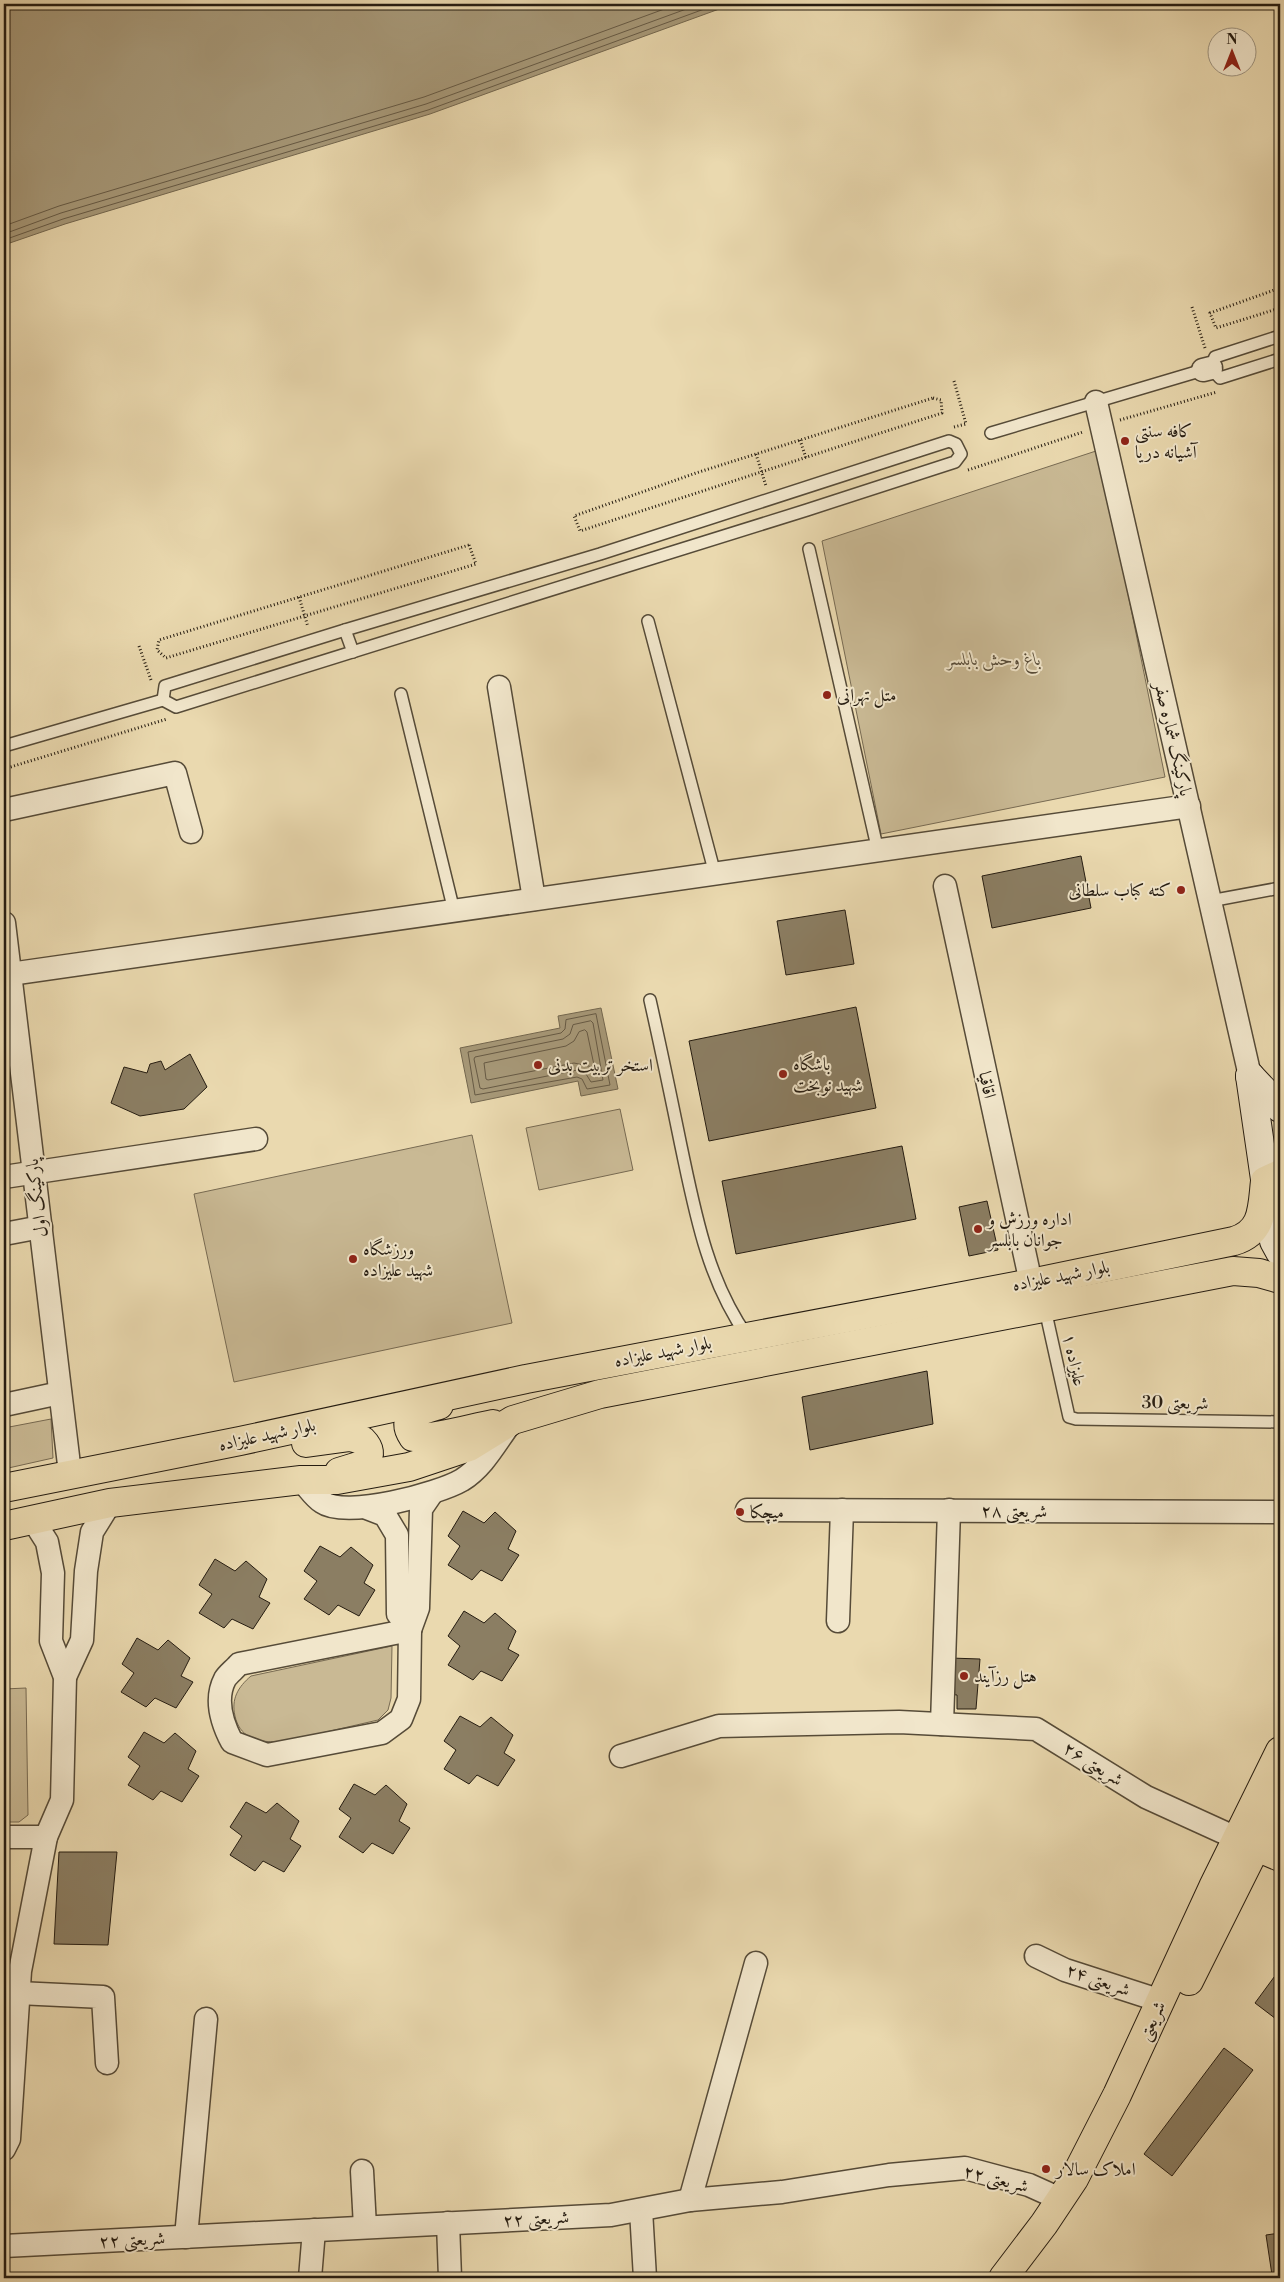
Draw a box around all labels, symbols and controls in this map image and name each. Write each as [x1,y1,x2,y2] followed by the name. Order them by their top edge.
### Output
[1206,28,1256,78] north arrow
[1226,31,1238,49] text: N
[1135,420,1199,464] place label: کافه سنتی آشیانه دریا
[1119,435,1131,447] marker: کافه سنتی آشیانه دریا
[946,648,1042,674] park label: باغ وحش بابلسر
[1147,677,1199,800] street label: پارکینگ شماره صفر
[837,684,897,708] place label: متل تهرانی
[821,689,833,701] marker: متل تهرانی
[1068,879,1171,902] place label: کته کباب سلطانی
[1175,884,1187,896] marker: کته کباب سلطانی
[793,1052,863,1097] place label: باشگاه شهید نوبخت
[548,1054,653,1077] place label: استخر تربیت بدنی
[532,1059,544,1071] marker: استخر تربیت بدنی
[777,1068,789,1080] marker: باشگاه شهید نوبخت
[973,1069,1001,1101] street label: اقاقیا
[20,1156,54,1239] street label: پارکینگ اول
[986,1208,1072,1252] place label: اداره ورزش و جوانان بابلسر
[972,1223,984,1235] marker: اداره ورزش و جوانان بابلسر
[363,1237,433,1282] place label: ورزشگاه شهید علیزاده
[347,1253,359,1265] marker: ورزشگاه شهید علیزاده
[1010,1255,1112,1297] street label: بلوار شهید علیزاده
[612,1331,714,1373] street label: بلوار شهید علیزاده
[1057,1332,1091,1388] street label: علیزاده ۱
[1141,1391,1209,1416] street label: شریعتی 30
[216,1413,318,1457] street label: بلوار شهید علیزاده
[981,1500,1047,1524] street label: شریعتی ۲۸
[750,1501,784,1524] place label: میچکا
[734,1506,746,1518] marker: میچکا
[974,1665,1037,1689] place label: هتل رزآیند
[958,1670,970,1682] marker: هتل رزآیند
[1058,1737,1127,1792] street label: شریعتی ۲۶
[1063,1958,1133,2003] street label: شریعتی ۲۴
[1133,1997,1172,2045] street label: شریعتی
[1054,2158,1136,2181] place label: املاک سالار
[961,2160,1031,2199] street label: شریعتی ۲۲
[1040,2163,1052,2175] marker: املاک سالار
[502,2206,570,2233] street label: شریعتی ۲۲
[98,2227,166,2254] street label: شریعتی ۲۲

